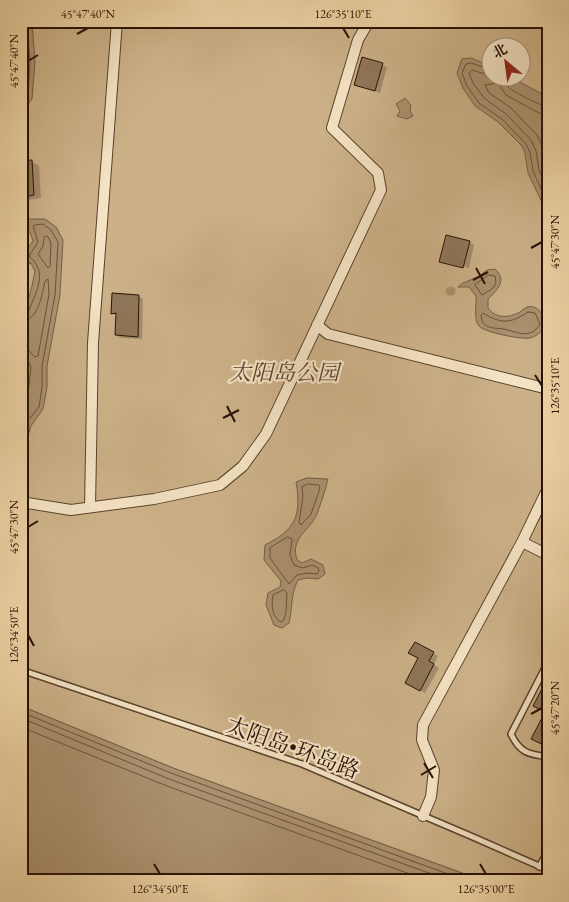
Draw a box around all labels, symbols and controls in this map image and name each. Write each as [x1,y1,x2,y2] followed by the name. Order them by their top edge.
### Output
[61,6,115,22] text: 45°47'40"N
[315,6,372,22] text: 126°35'10"E
[6,34,22,88] text: 45°47'40"N
[482,38,532,88] north arrow
[489,39,510,62] text: 北
[547,215,563,269] text: 45°47'30"N
[547,357,563,414] text: 126°35'10"E
[229,358,342,387] park label: 太阳岛公园
[6,500,22,554] text: 45°47'30"N
[6,606,22,663] text: 126°34'50"E
[547,681,563,735] text: 45°47'20"N
[222,710,363,785] street label: 太阳岛•环岛路
[132,881,189,897] text: 126°34'50"E
[458,881,515,897] text: 126°35'00"E

